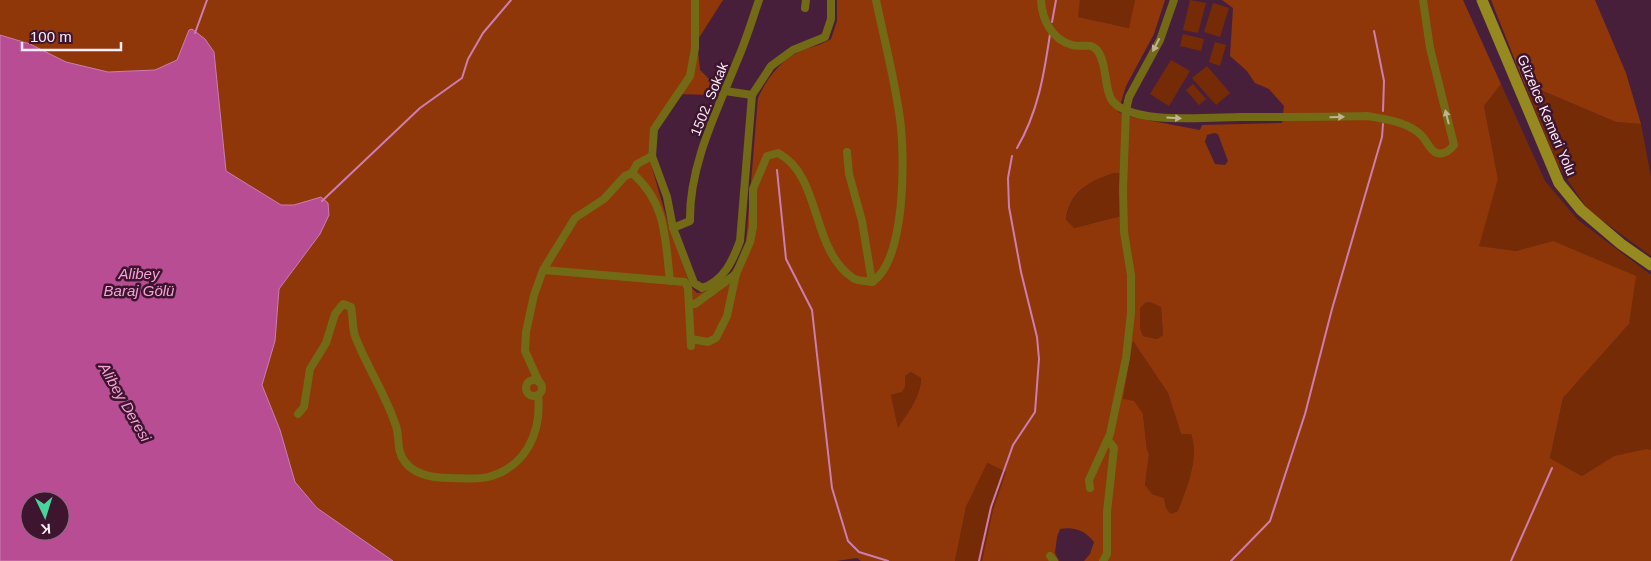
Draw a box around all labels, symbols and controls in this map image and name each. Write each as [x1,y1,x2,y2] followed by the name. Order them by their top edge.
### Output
[22,20,121,52] scale bar
[30,28,72,45] text: 100 m
[1152,38,1160,53] one-way arrow
[1514,52,1580,178] street label: Güzelce Kemeri Yolu
[687,59,731,138] street label: 1502. Sokak
[1443,109,1451,124] one-way arrow
[1329,113,1345,121] one-way arrow
[1167,115,1183,123] one-way arrow
[104,265,175,299] water label: Alibey Baraj Gölü
[95,359,155,445] water label: Alibey Deresi
[20,491,70,541] north arrow
[40,521,52,537] text: K

